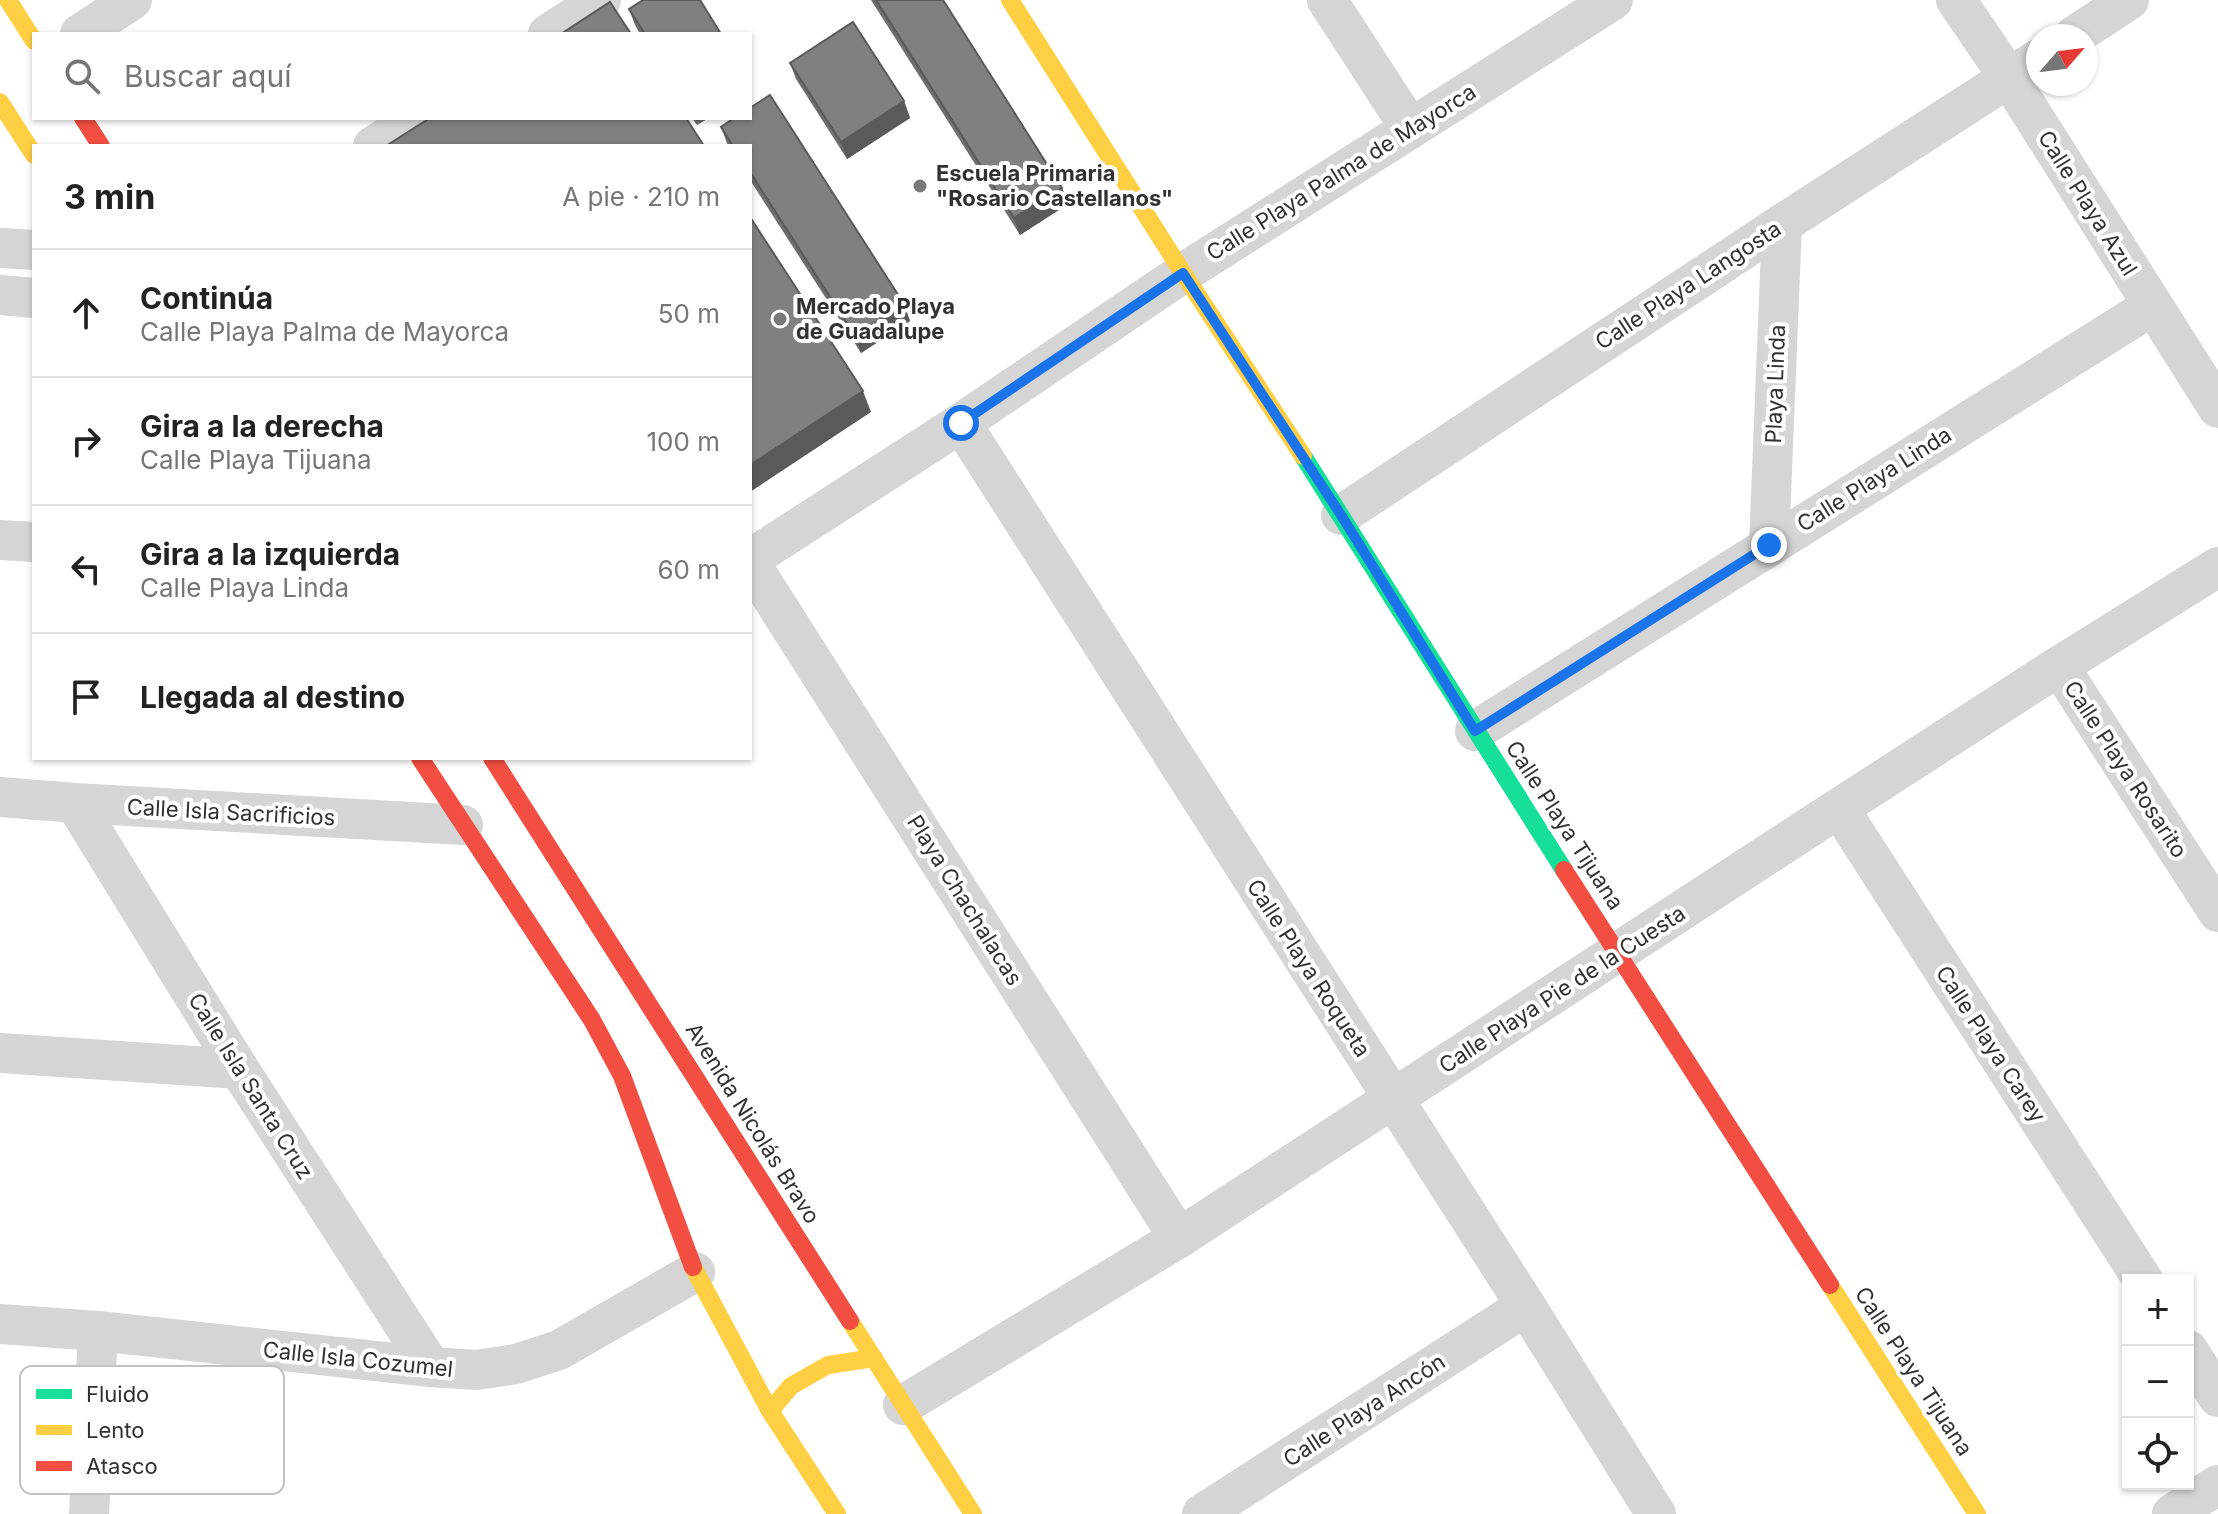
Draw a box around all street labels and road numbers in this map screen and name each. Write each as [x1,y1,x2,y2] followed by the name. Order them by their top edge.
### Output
[1202,78,1480,266] street label: Calle Playa Palma de Mayorca
[2033,126,2143,280] street label: Calle Playa Azul
[1590,215,1786,355] street label: Calle Playa Langosta
[1760,324,1790,444] street label: Playa Linda
[1792,421,1956,537] street label: Calle Playa Linda
[2059,676,2193,862] street label: Calle Playa Rosarito
[1501,736,1629,914] street label: Calle Playa Tijuana
[126,794,336,830] street label: Calle Isla Sacrificios
[902,810,1028,990] street label: Playa Chachalacas
[1242,874,1376,1062] street label: Calle Playa Roqueta
[1434,900,1690,1078] street label: Calle Playa Pie de la Cuesta
[1931,961,2051,1127] street label: Calle Playa Carey
[183,988,319,1184] street label: Calle Isla Santa Cruz
[681,1018,825,1228] street label: Avenida Nicolás Bravo
[1850,1282,1978,1460] street label: Calle Playa Tijuana
[262,1336,454,1382] street label: Calle Isla Cozumel
[1278,1348,1450,1472] street label: Calle Playa Ancón

